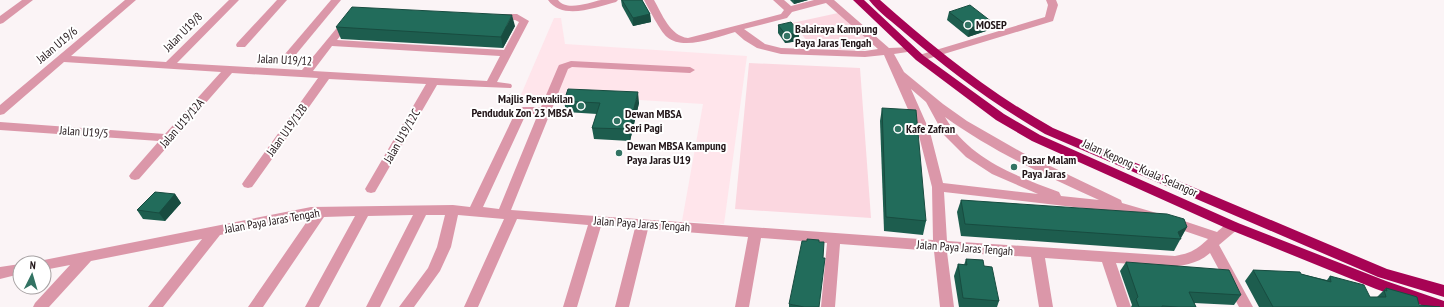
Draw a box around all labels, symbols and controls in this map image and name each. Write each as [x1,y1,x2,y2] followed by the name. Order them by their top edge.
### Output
[159,9,205,55] street label: Jalan U19/8
[976,17,1007,32] place label: MOSEP
[963,20,973,30] marker: MOSEP
[795,21,878,50] place label: Balairaya Kampung Paya Jaras Tengah
[32,23,80,67] street label: Jalan U19/6
[782,31,792,41] marker: Balairaya Kampung Paya Jaras Tengah
[256,51,313,68] street label: Jalan U19/12
[471,91,574,120] place label: Majlis Perwakilan Penduduk Zon 23 MBSA
[156,95,207,151] street label: Jalan U19/12A
[262,101,311,159] street label: Jalan U19/12B
[576,101,586,111] marker: Majlis Perwakilan Penduduk Zon 23 MBSA
[380,106,423,166] street label: Jalan U19/12C
[625,106,683,135] place label: Dewan MBSA Seri Pagi
[612,116,622,126] marker: Dewan MBSA Seri Pagi
[906,121,955,136] place label: Kafe Zafran
[58,122,109,141] street label: Jalan U19/5
[893,124,903,134] marker: Kafe Zafran
[1079,135,1201,200] street label: Jalan Kepong - Kuala Selangor
[627,138,726,167] place label: Dewan MBSA Kampung Paya Jaras U19
[614,148,624,158] marker: Dewan MBSA Kampung Paya Jaras U19
[1022,152,1076,181] place label: Pasar Malam Paya Jaras
[1009,162,1019,172] marker: Pasar Malam Paya Jaras
[222,205,321,236] street label: Jalan Paya Jaras Tengah
[592,213,691,234] street label: Jalan Paya Jaras Tengah
[915,237,1014,258] street label: Jalan Paya Jaras Tengah
[12,255,52,295] north arrow
[29,258,36,272] text: N

